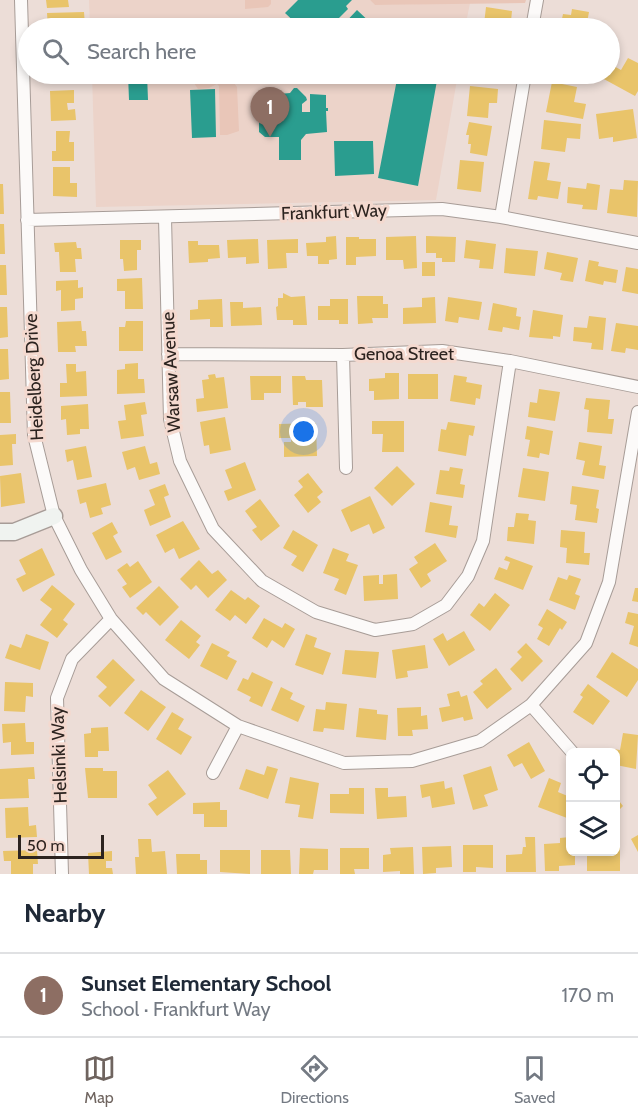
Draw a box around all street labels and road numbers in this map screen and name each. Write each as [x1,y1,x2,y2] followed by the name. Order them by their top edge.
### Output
[281,199,387,225] street label: Frankfurt Way
[157,311,185,433] street label: Warsaw Avenue
[20,313,48,441] street label: Heidelberg Drive
[354,343,454,365] street label: Genoa Street
[46,706,72,804] street label: Helsinki Way

